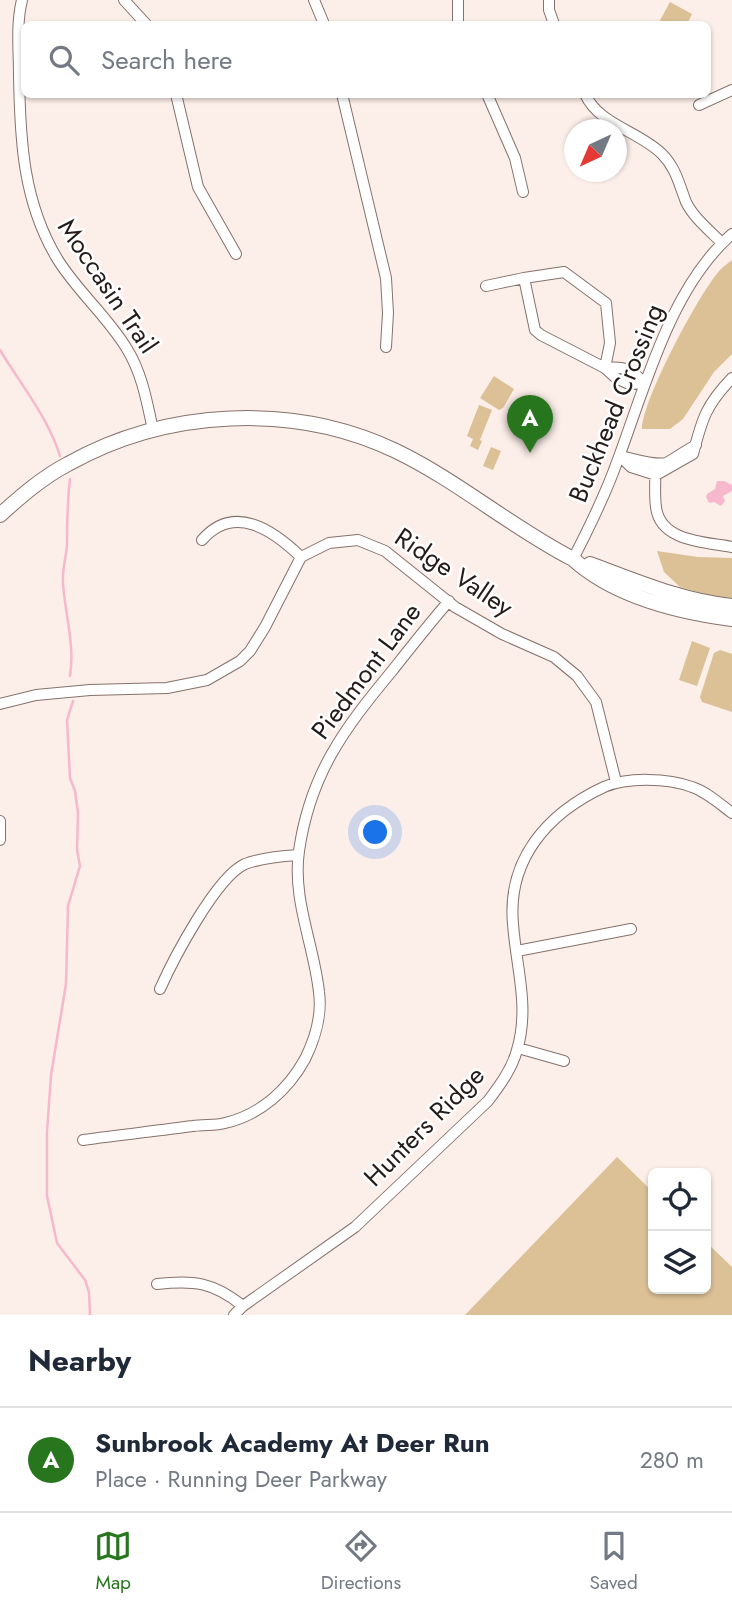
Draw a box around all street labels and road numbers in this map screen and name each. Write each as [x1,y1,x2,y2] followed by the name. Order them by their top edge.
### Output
[49,211,167,361] street label: Moccasin Trail
[559,298,673,508] street label: Buckhead Crossing
[387,518,521,626] street label: Ridge Valley
[302,595,430,747] street label: Piedmont Lane
[355,1057,493,1195] street label: Hunters Ridge

